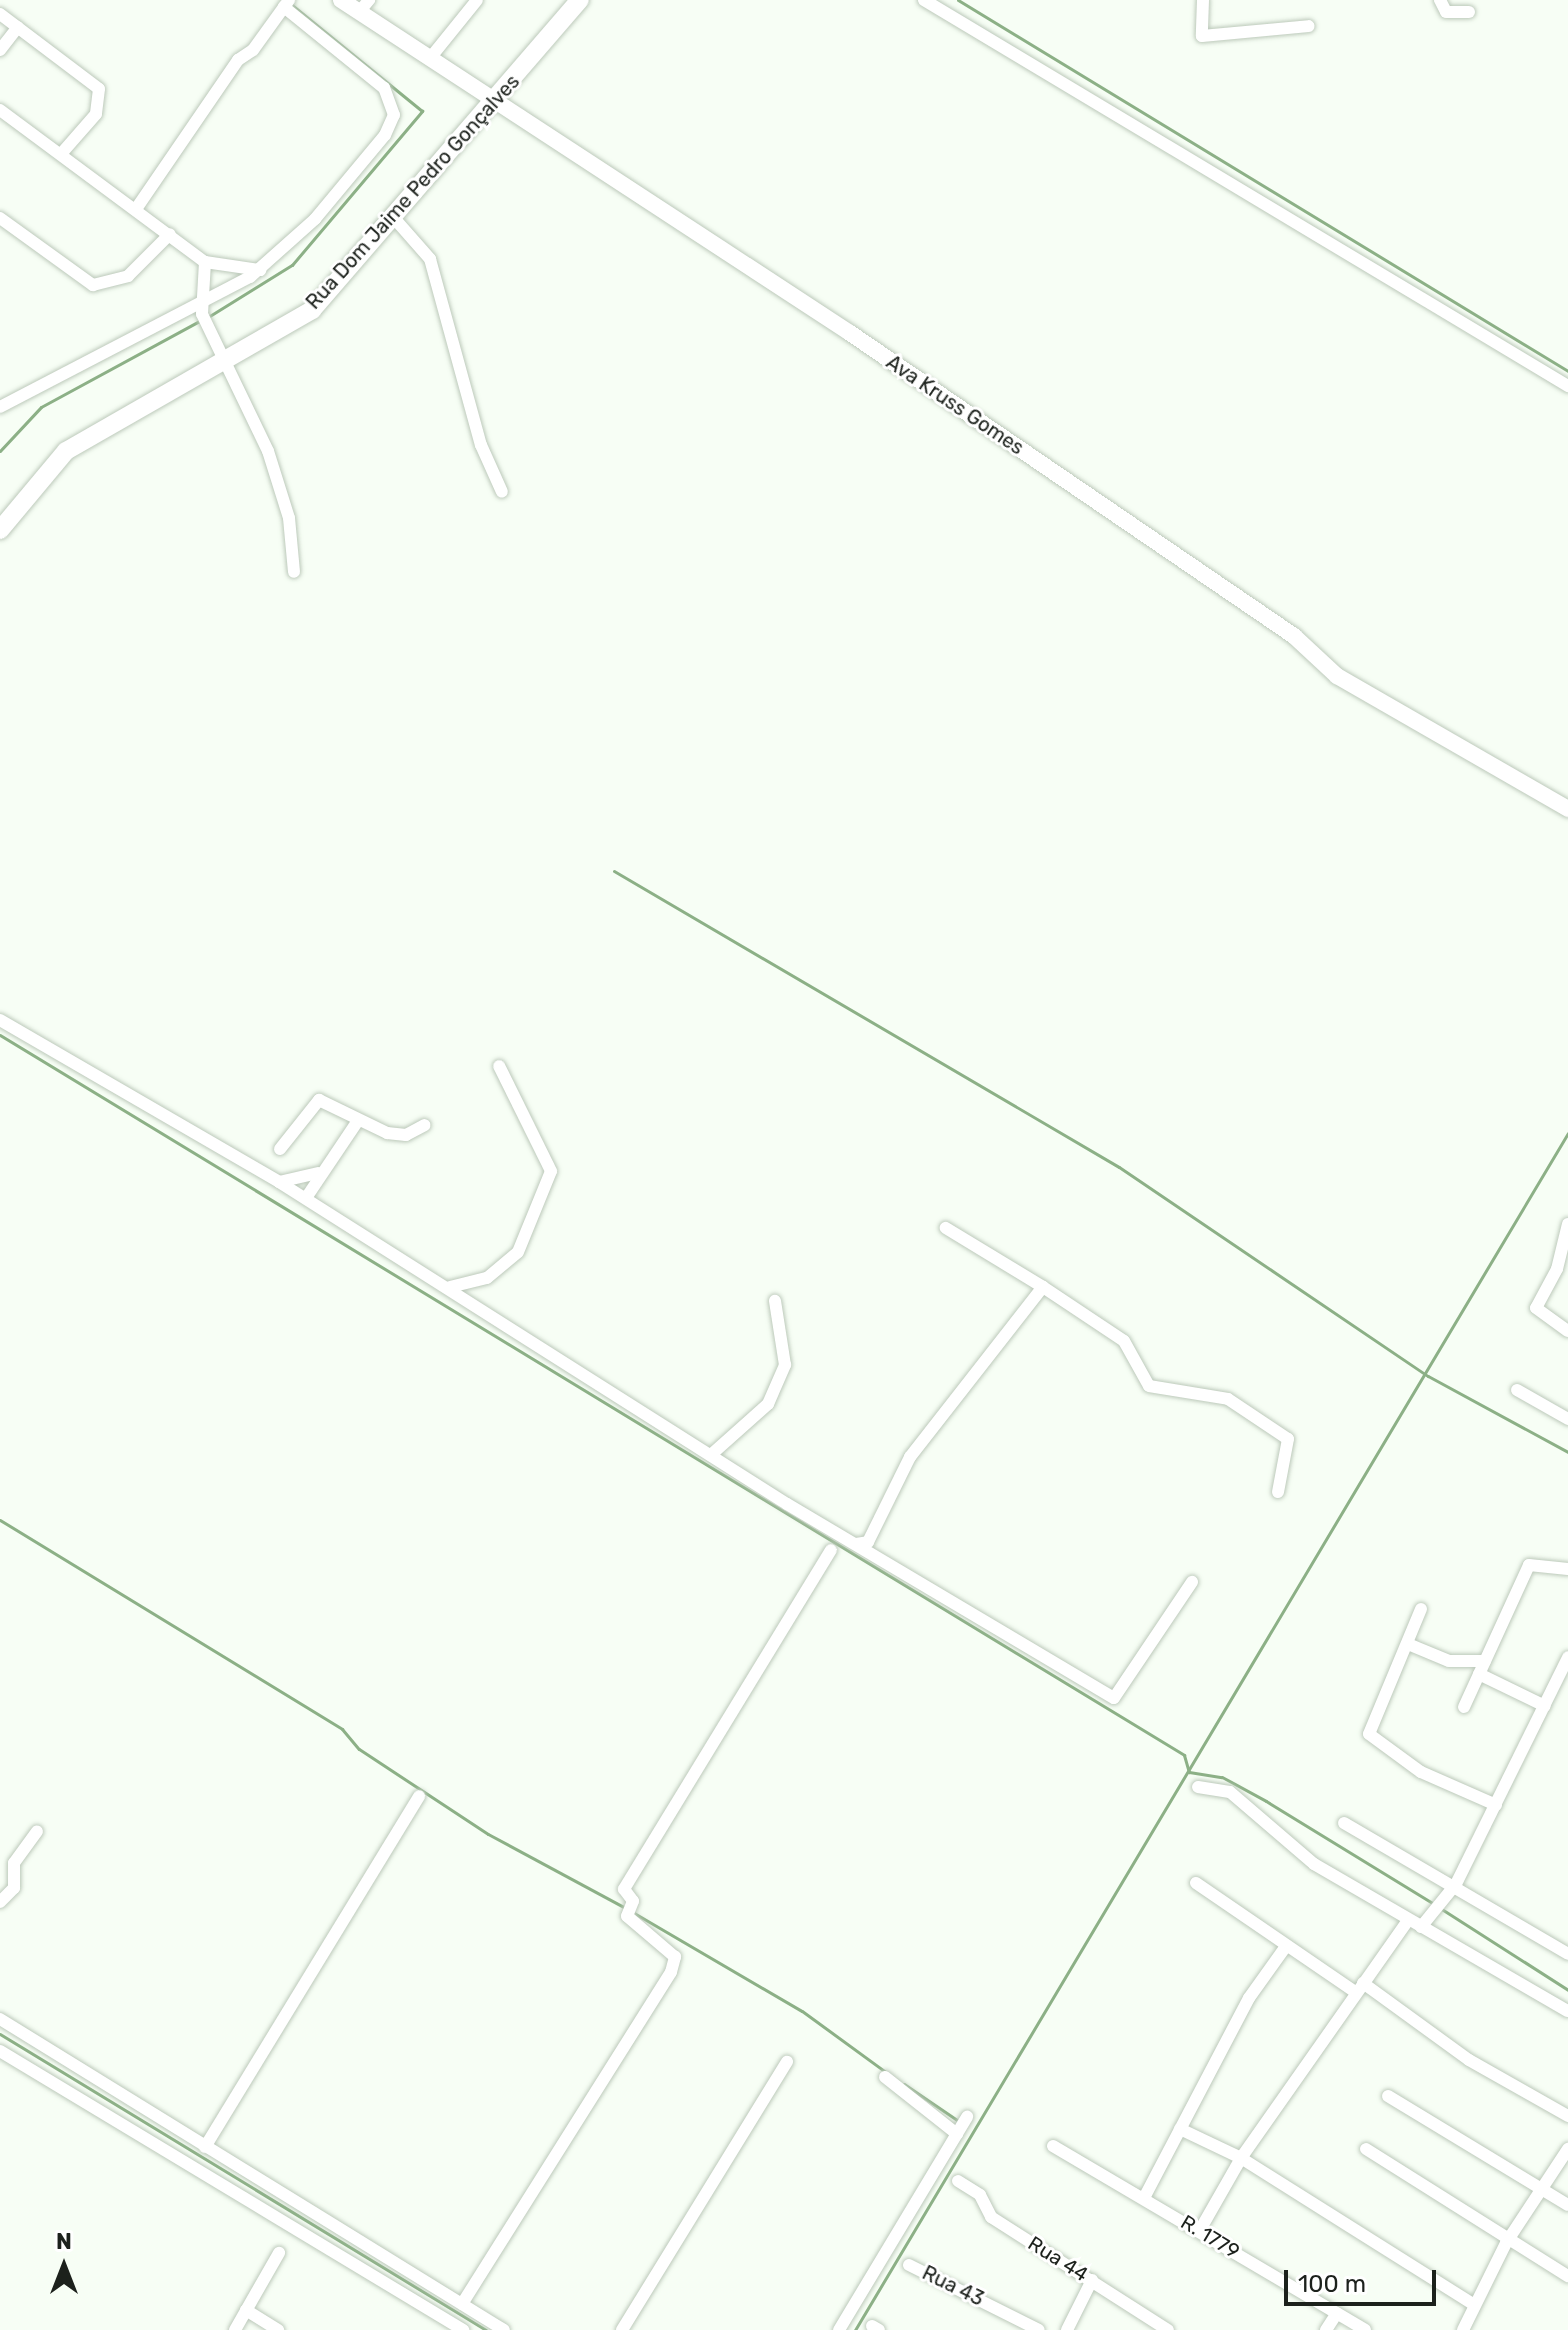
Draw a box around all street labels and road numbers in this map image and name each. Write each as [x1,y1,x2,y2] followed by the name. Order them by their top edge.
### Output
[301,70,525,314] street label: Rua Dom Jaime Pedro Gonçalves
[882,350,1028,460] street label: Ava Kruss Gomes
[1176,2210,1244,2264] street label: R. 1779
[1024,2231,1092,2287] street label: Rua 44
[918,2261,988,2311] street label: Rua 43

